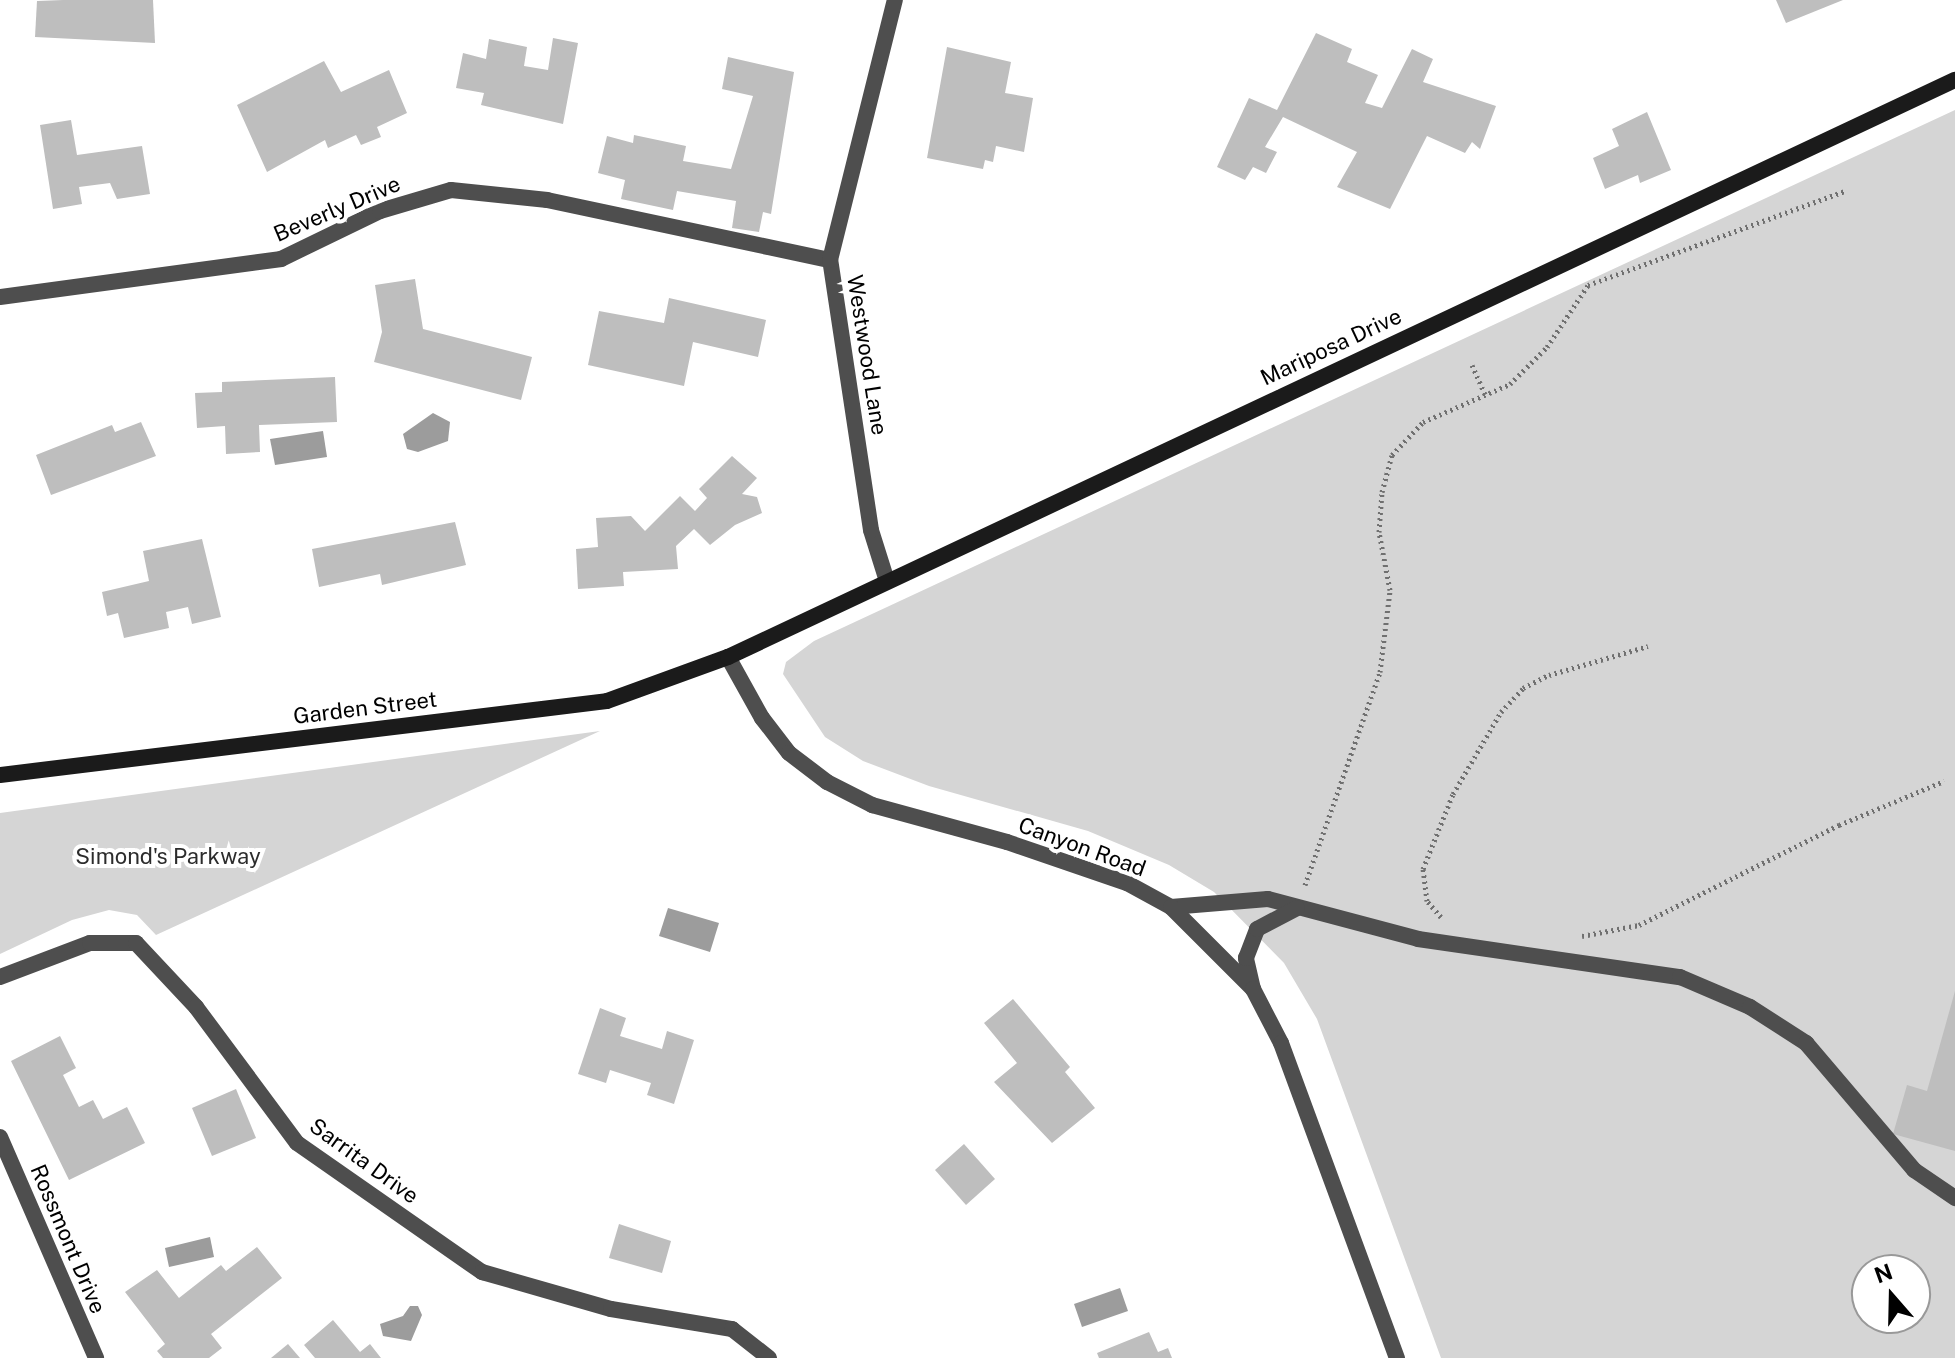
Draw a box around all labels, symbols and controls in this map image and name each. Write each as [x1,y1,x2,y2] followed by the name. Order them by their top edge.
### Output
[270,170,404,248] street label: Beverly Drive
[841,273,893,437] street label: Westwood Lane
[1256,303,1406,391] street label: Mariposa Drive
[292,686,438,730] street label: Garden Street
[1015,812,1149,882] street label: Canyon Road
[75,844,261,870] park label: Simond's Parkway
[304,1113,424,1209] street label: Sarrita Drive
[25,1161,111,1317] street label: Rossmont Drive
[1851,1254,1931,1334] north arrow
[1871,1258,1896,1288] text: N

